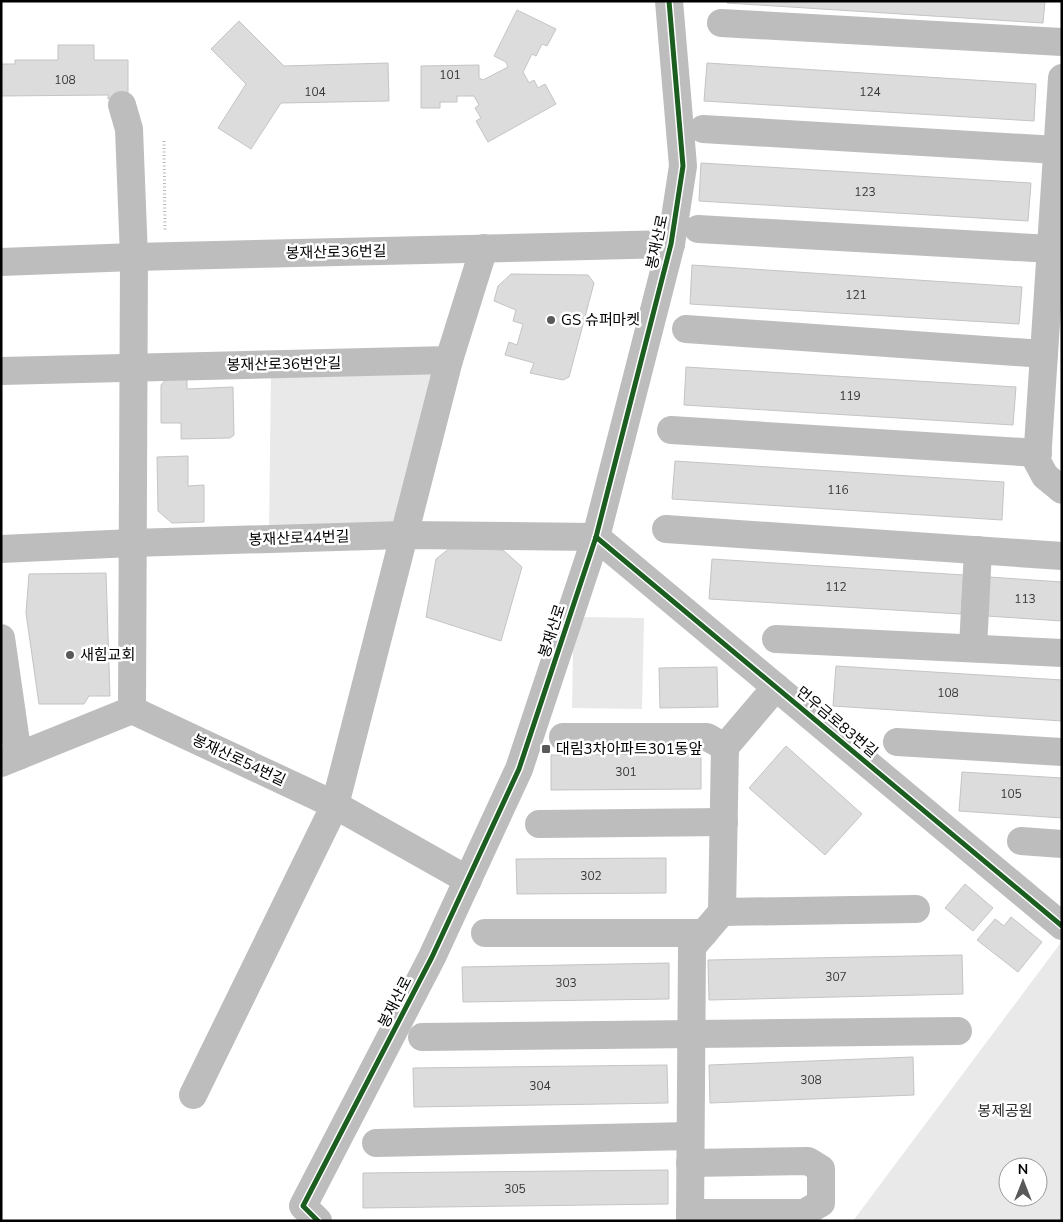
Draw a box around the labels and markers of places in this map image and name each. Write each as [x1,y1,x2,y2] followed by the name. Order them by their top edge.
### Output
[561,310,640,330] place label: GS 슈퍼마켓
[545,314,557,326] marker: GS 슈퍼마켓
[80,645,135,665] place label: 새힘교회
[64,649,76,661] marker: 새힘교회
[556,739,703,759] place label: 대림3차아파트301동앞
[540,743,552,755] marker: 대림3차아파트301동앞

